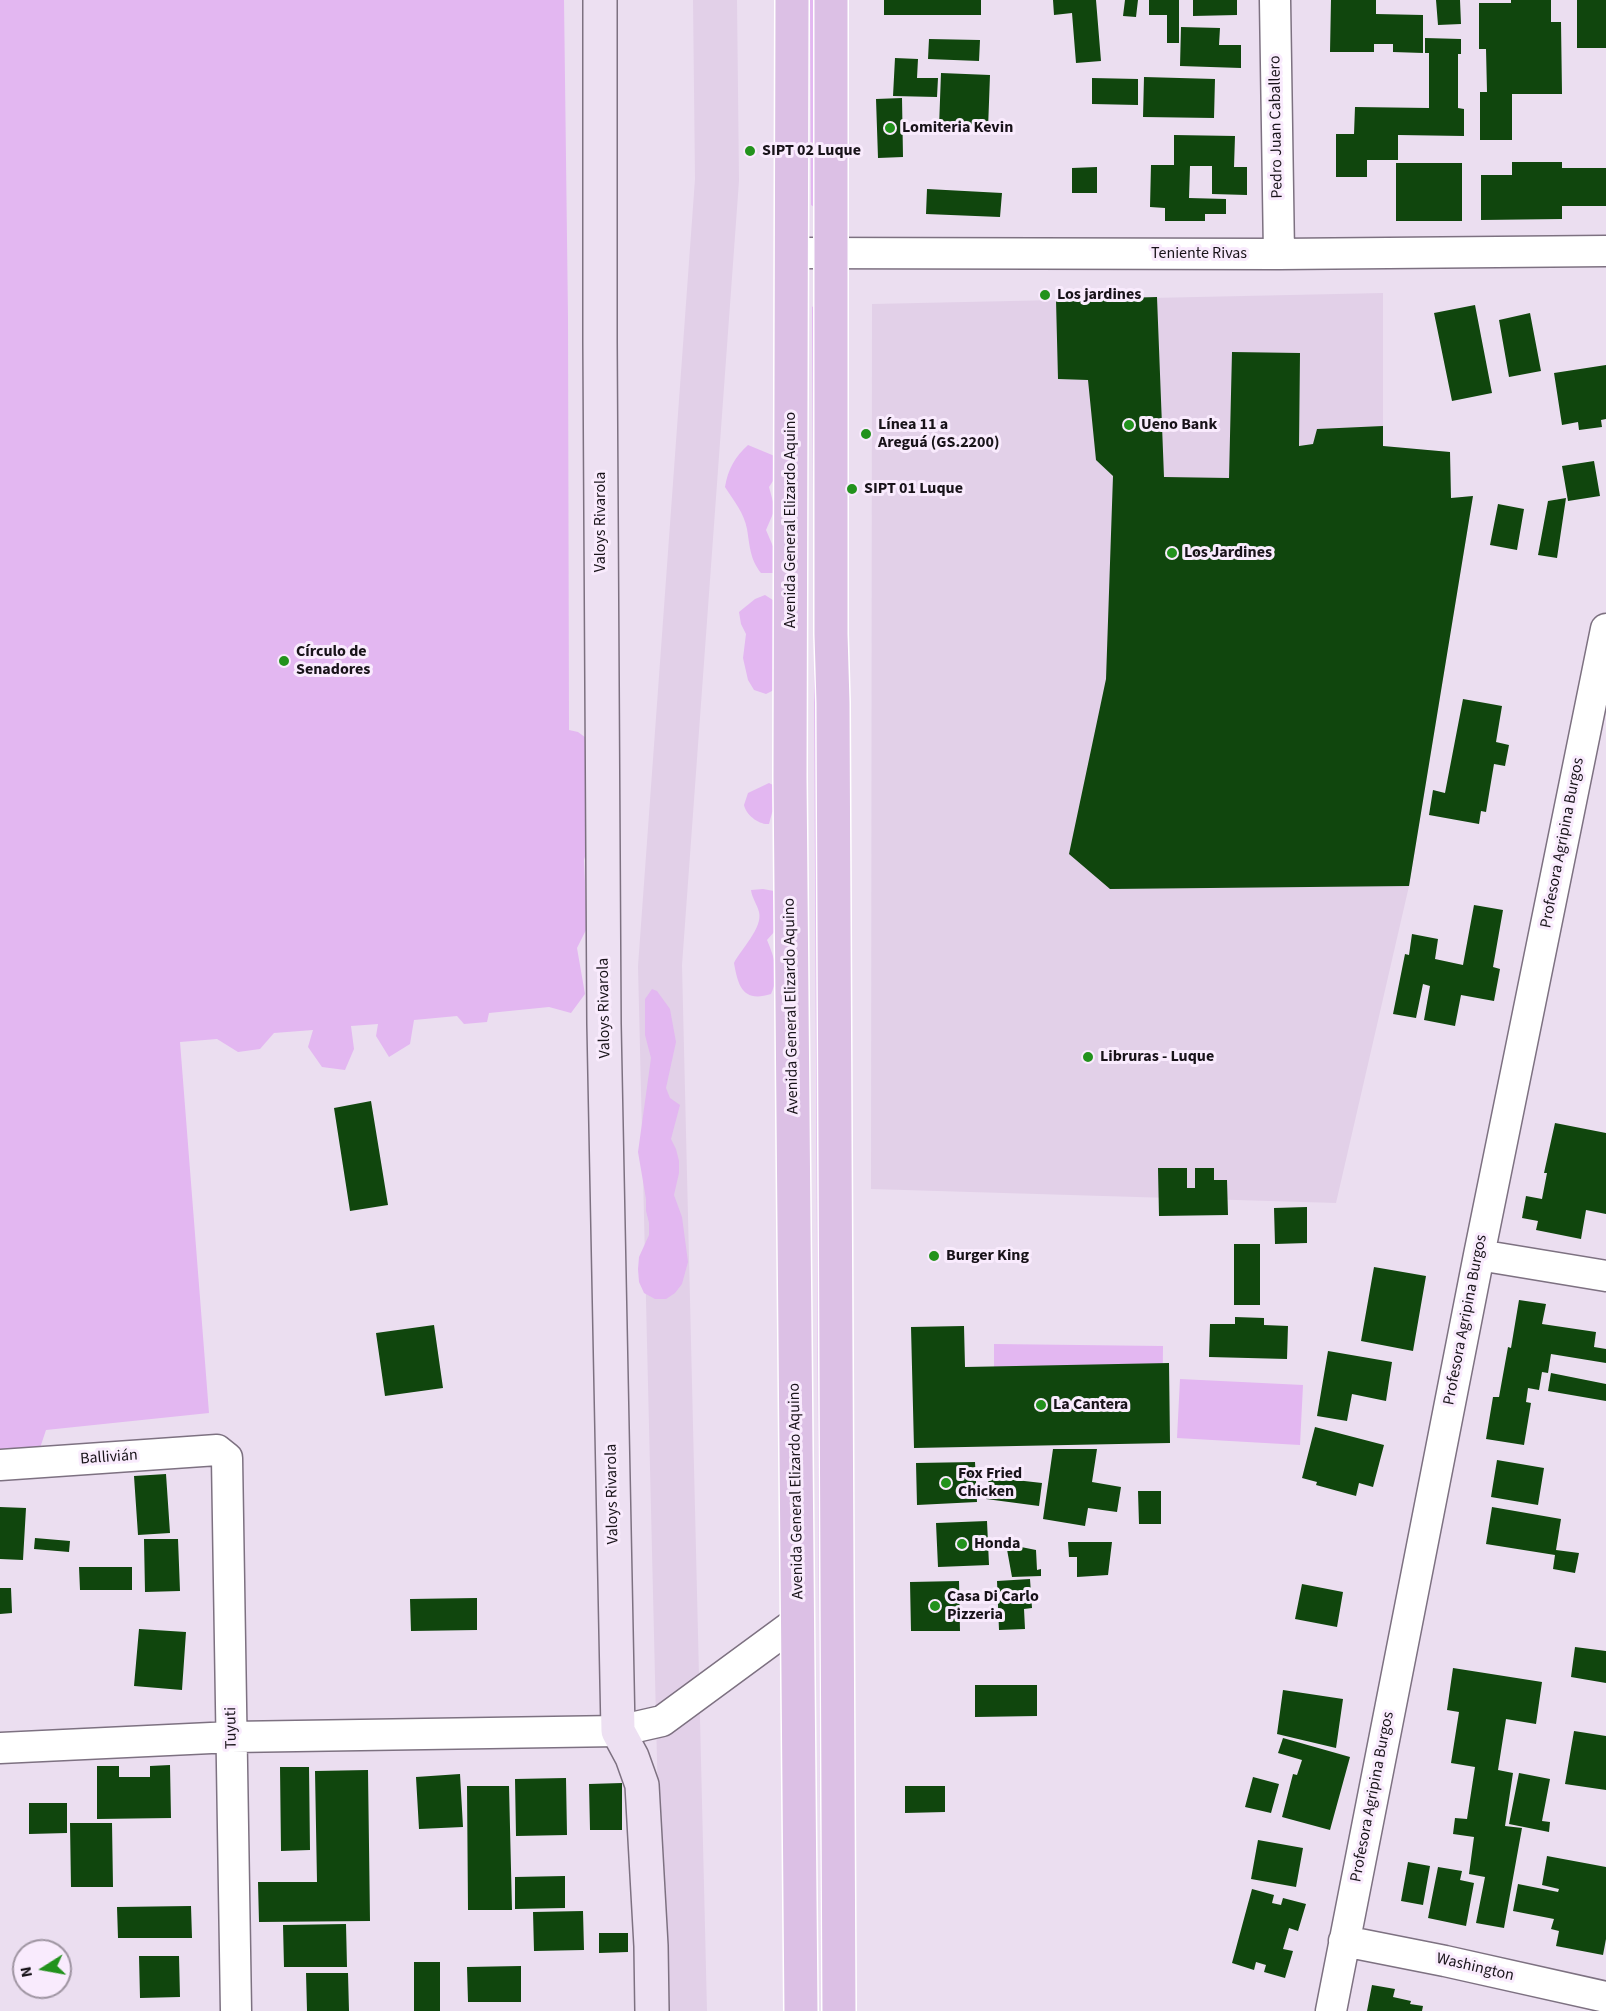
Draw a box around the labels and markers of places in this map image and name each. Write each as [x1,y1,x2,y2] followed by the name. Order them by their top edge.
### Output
[902,118,1013,138] place label: Lomiteria Kevin
[883,121,897,135] marker: Lomiteria Kevin
[762,141,861,161] place label: SIPT 02 Luque
[743,144,757,158] marker: SIPT 02 Luque
[1057,285,1141,305] place label: Los jardines
[1038,288,1052,302] marker: Los jardines
[878,415,999,453] place label: Línea 11 a Areguá (GS.2200)
[1141,415,1217,435] place label: Ueno Bank
[1122,418,1136,432] marker: Ueno Bank
[859,427,873,441] marker: Línea 11 a Areguá (GS.2200)
[864,479,963,499] place label: SIPT 01 Luque
[845,482,859,496] marker: SIPT 01 Luque
[1184,543,1272,563] place label: Los Jardines
[1165,546,1179,560] marker: Los Jardines
[296,642,370,680] place label: Círculo de Senadores
[277,654,291,668] marker: Círculo de Senadores
[1100,1047,1214,1067] place label: Libruras - Luque
[1081,1050,1095,1064] marker: Libruras - Luque
[946,1246,1029,1266] place label: Burger King
[927,1249,941,1263] marker: Burger King
[1053,1395,1128,1415] place label: La Cantera
[1034,1398,1048,1412] marker: La Cantera
[958,1464,1022,1502] place label: Fox Fried Chicken
[939,1476,953,1490] marker: Fox Fried Chicken
[974,1534,1020,1554] place label: Honda
[955,1537,969,1551] marker: Honda
[947,1587,1039,1625] place label: Casa Di Carlo Pizzeria
[928,1599,942,1613] marker: Casa Di Carlo Pizzeria

